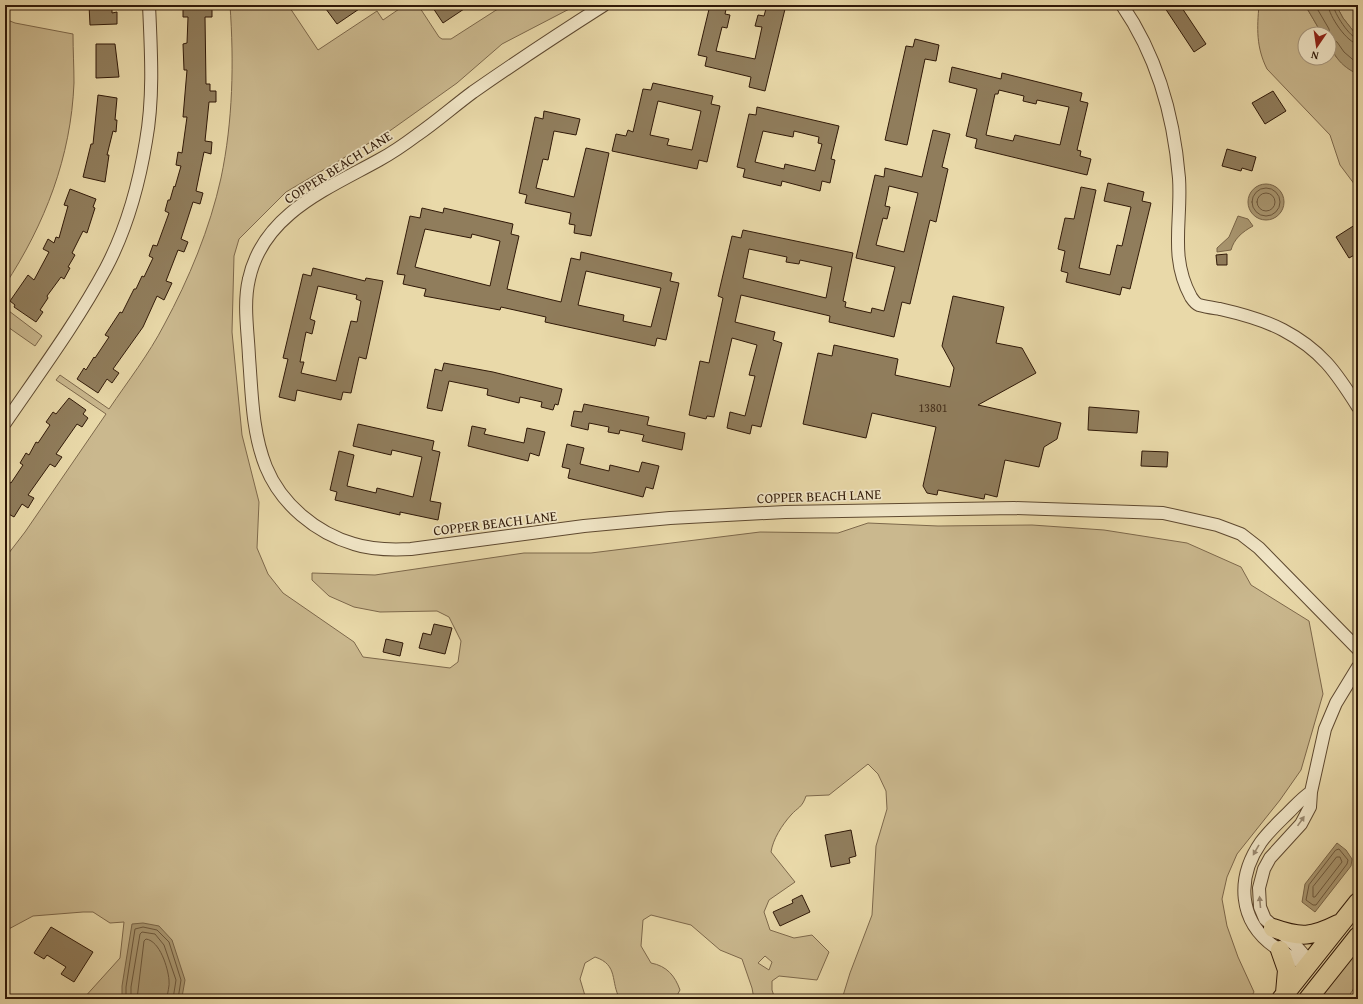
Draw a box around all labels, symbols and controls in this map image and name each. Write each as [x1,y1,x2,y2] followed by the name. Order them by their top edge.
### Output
[1297,26,1337,66] north arrow
[1309,47,1320,64] text: N
[280,126,396,208] street label: COPPER BEACH LANE
[919,399,948,416] house number: 13801
[757,484,881,508] street label: COPPER BEACH LANE
[432,506,558,540] street label: COPPER BEACH LANE
[1297,816,1305,826] one-way arrow
[1253,844,1259,856] one-way arrow
[1257,896,1263,908] one-way arrow

